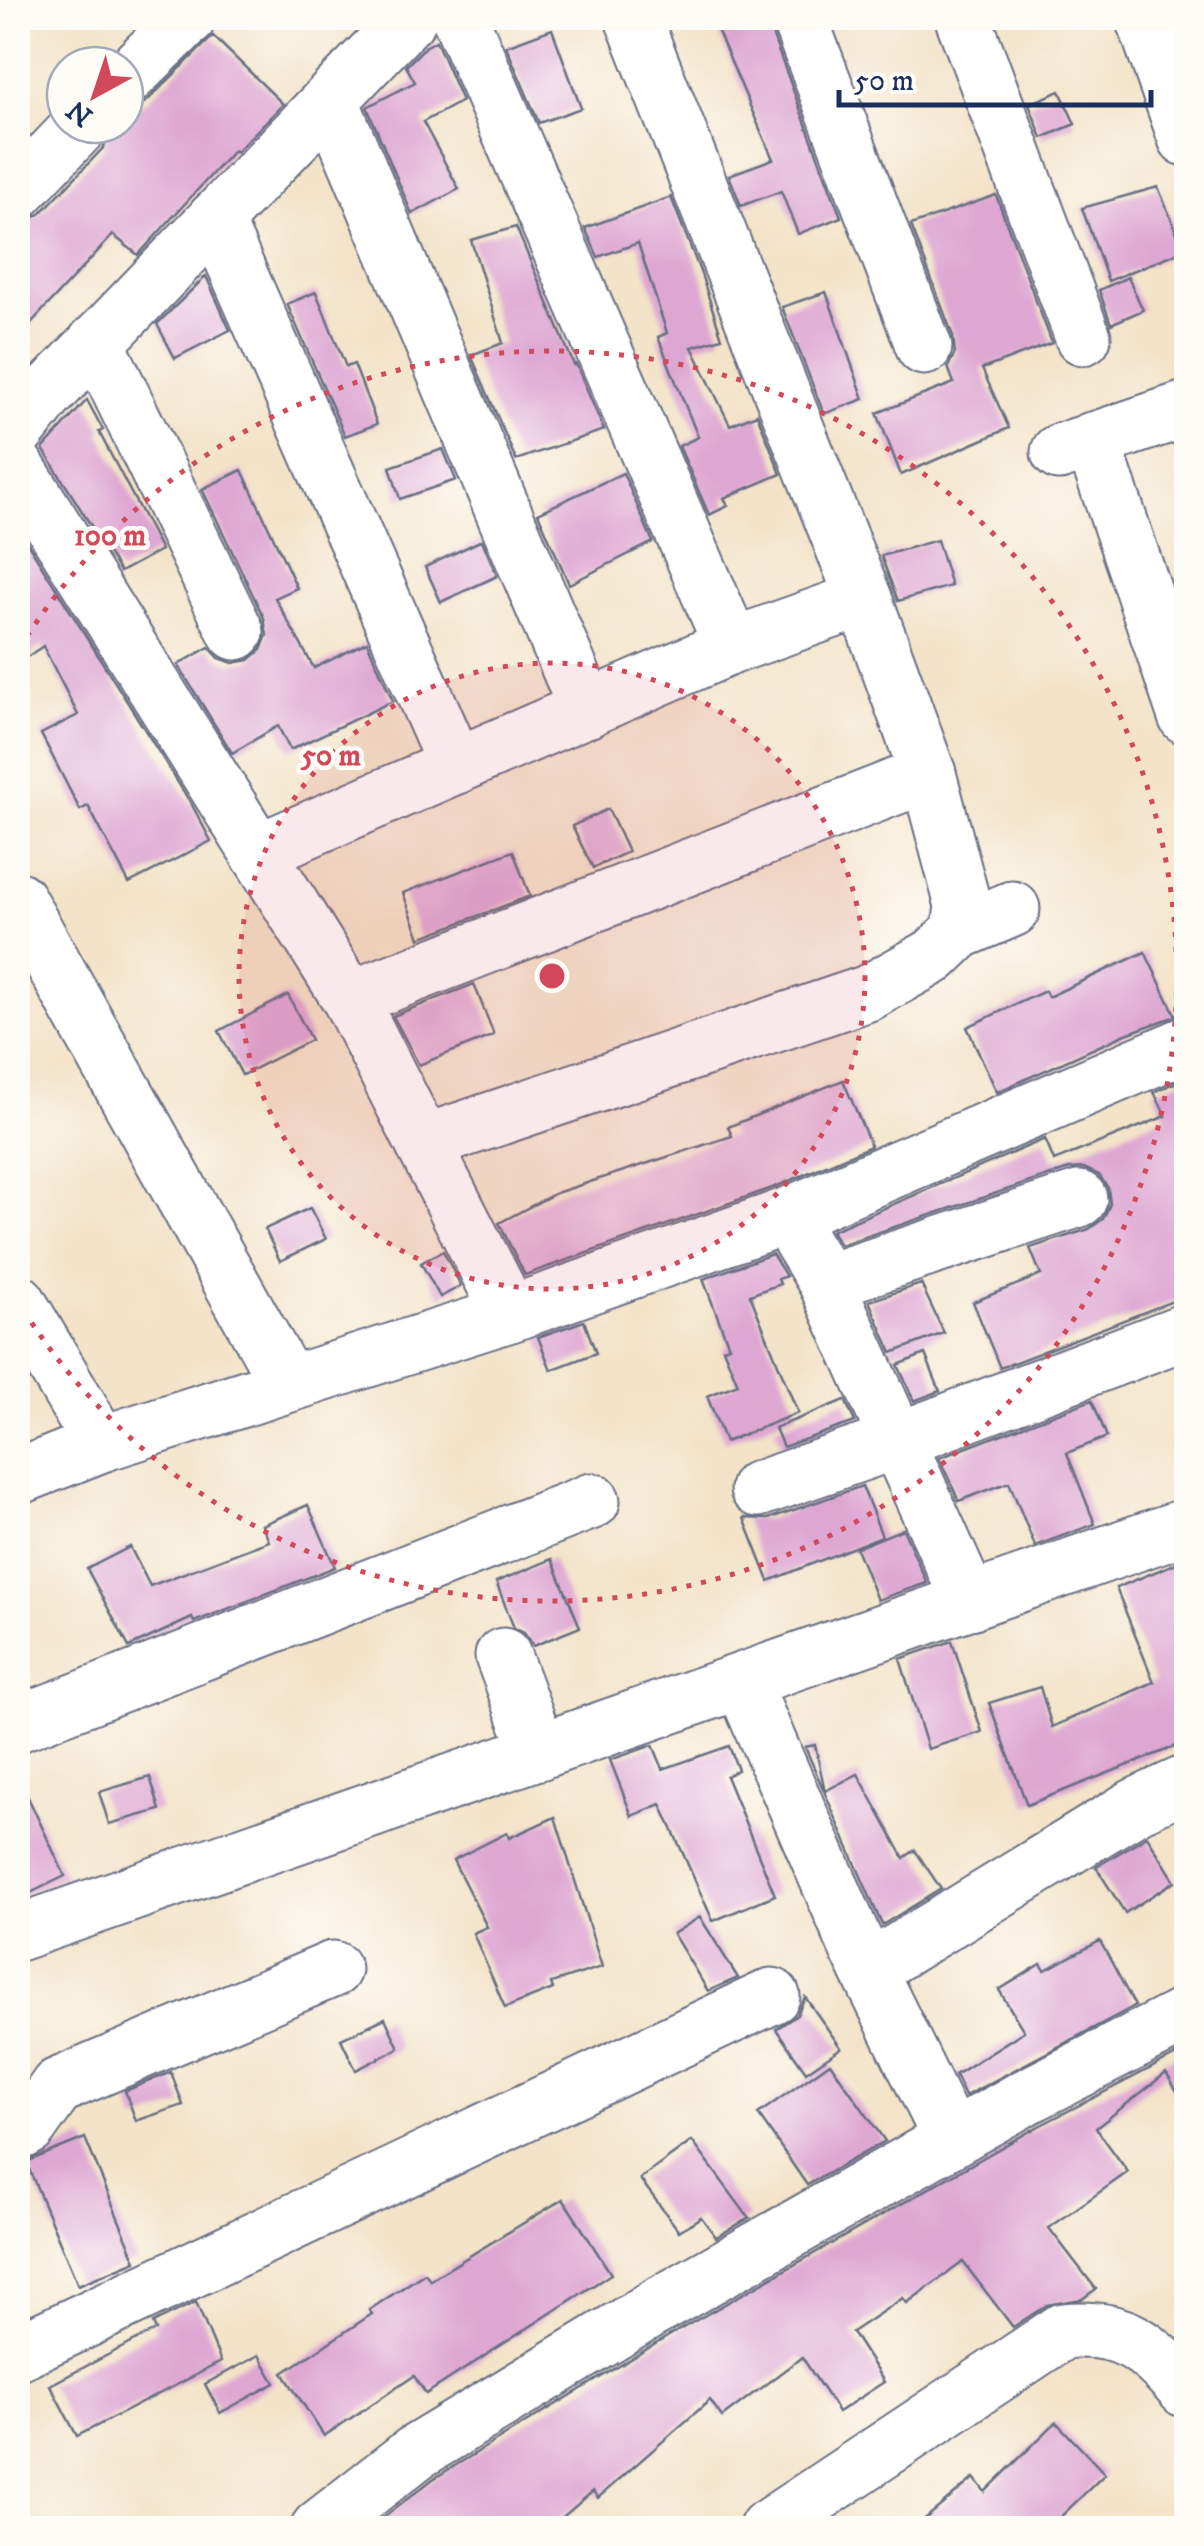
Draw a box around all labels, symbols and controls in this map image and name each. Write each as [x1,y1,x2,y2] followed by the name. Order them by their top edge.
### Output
[45,45,145,145] north arrow
[839,45,1152,107] scale bar
[854,63,914,100] text: 50 m
[60,92,100,134] text: N
[74,518,147,555] text: 100 m
[300,738,361,775] text: 50 m
[534,958,570,994] centre of rings

